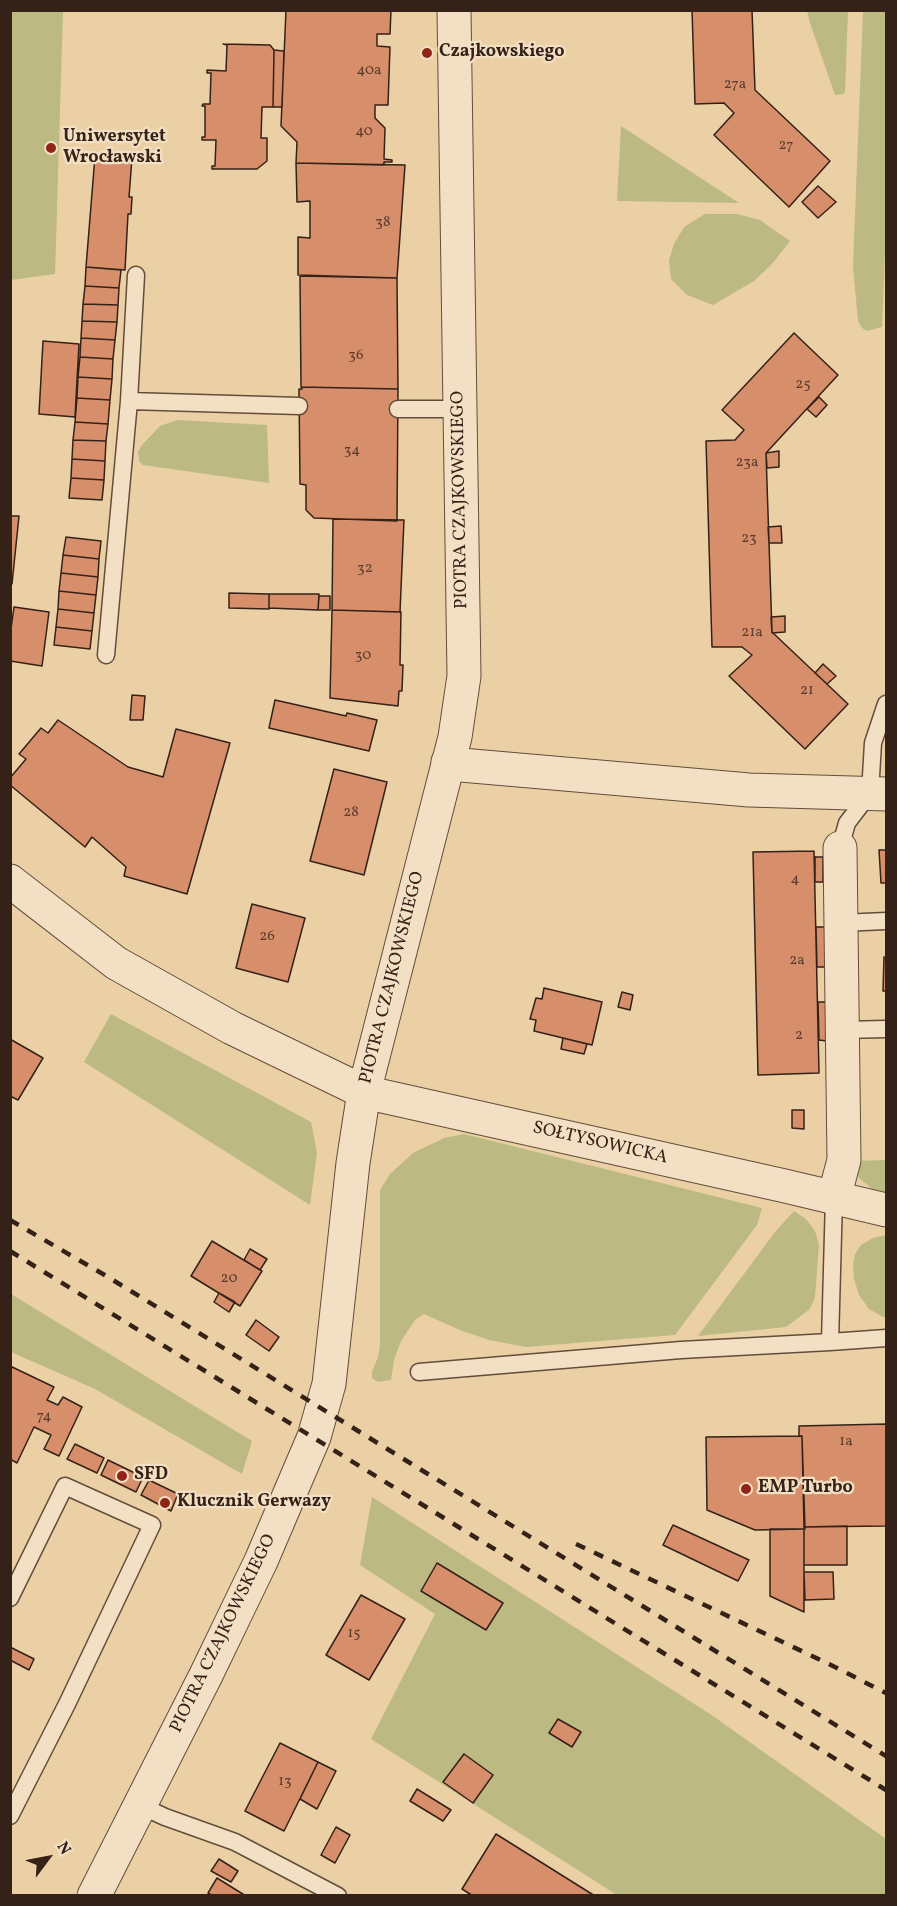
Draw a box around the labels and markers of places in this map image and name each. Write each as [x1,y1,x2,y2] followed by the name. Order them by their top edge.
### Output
[439,42,565,64] place label: Czajkowskiego
[420,46,434,60] marker: Czajkowskiego
[63,127,166,170] place label: Uniwersytet Wrocławski
[44,141,58,155] marker: Uniwersytet Wrocławski
[134,1465,168,1487] place label: SFD
[115,1469,129,1483] marker: SFD
[758,1478,853,1500] place label: EMP Turbo
[739,1482,753,1496] marker: EMP Turbo
[177,1492,331,1514] place label: Klucznik Gerwazy
[158,1496,172,1510] marker: Klucznik Gerwazy

